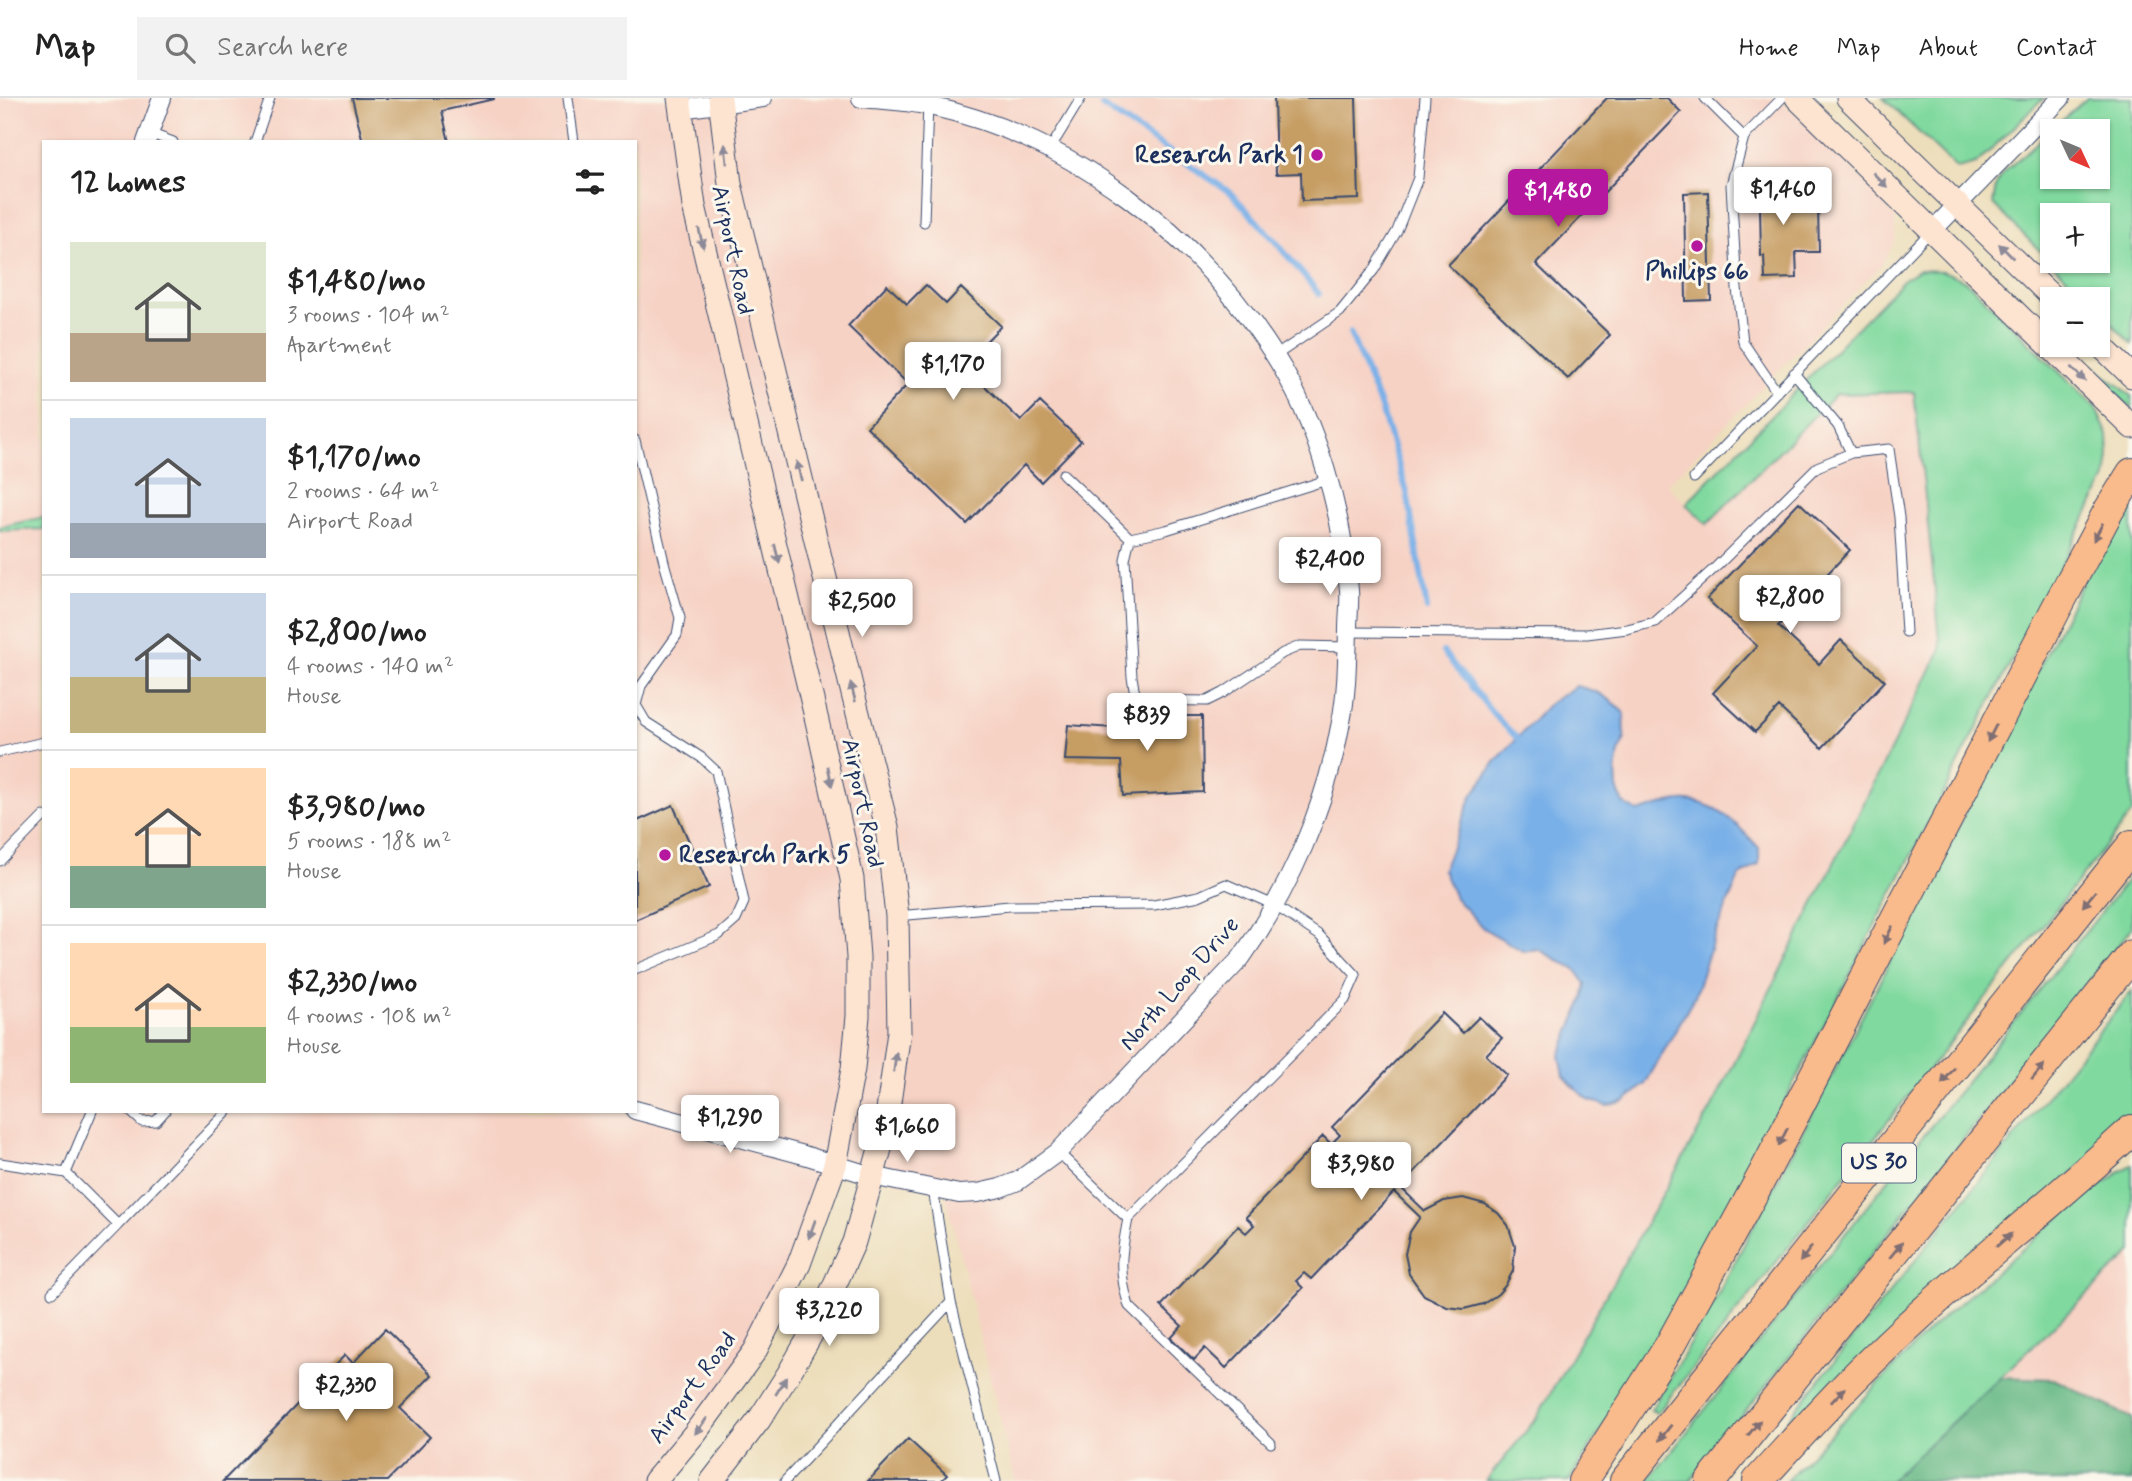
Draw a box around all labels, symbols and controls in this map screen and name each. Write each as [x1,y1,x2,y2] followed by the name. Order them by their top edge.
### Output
[137,17,627,80] search box
[35,26,95,70] text: Map
[161,29,199,67] icon: search
[217,31,348,65] text: Search here
[1739,33,1799,64] text: Home
[1837,33,1881,64] text: Map
[1919,33,1978,64] text: About
[2016,33,2097,64] text: Contact
[2040,119,2110,189] north arrow
[2040,119,2110,357] map controls
[1135,140,1303,171] place label: Research Park 1
[721,143,732,165] one-way arrow
[1309,147,1325,163] marker: Research Park 1
[70,163,186,202] text: 12 homes
[571,163,609,201] icon: filters
[1726,167,1840,227] pin: $1,460
[1501,170,1615,229] pin: $1,480
[1872,172,1889,189] one-way arrow
[1750,175,1816,205] text: $1,460
[1524,177,1592,207] text: $1,480
[703,182,761,318] street label: Airport Road
[2040,203,2110,273] button: +
[696,227,707,249] one-way arrow
[1689,238,1705,254] marker: Phillips 66
[1997,243,2014,260] one-way arrow
[1645,257,1749,288] place label: Phillips 66
[287,262,426,301] text: $1,480/mo
[126,270,210,354] icon: home
[2040,287,2110,357] button: −
[287,301,450,331] text: 3 rooms · 104 m²
[287,331,392,361] text: Apartment
[896,342,1010,402] pin: $1,170
[921,350,985,380] text: $1,170
[2069,365,2086,381] one-way arrow
[287,438,421,477] text: $1,170/mo
[126,446,210,530] icon: home
[793,460,804,482] one-way arrow
[287,477,439,507] text: 2 rooms · 64 m²
[287,507,413,537] text: Airport Road
[2092,522,2104,541] one-way arrow
[1273,538,1387,597] pin: $2,400
[772,544,783,566] one-way arrow
[1295,545,1365,575] text: $2,400
[1733,575,1847,635] pin: $2,800
[805,580,919,639] pin: $2,500
[1755,583,1825,613] text: $2,800
[828,587,896,617] text: $2,500
[287,613,427,652] text: $2,800/mo
[126,621,210,705] icon: home
[287,652,454,682] text: 4 rooms · 140 m²
[847,681,858,703] one-way arrow
[287,682,341,712] text: House
[1106,694,1188,753] pin: $839
[1123,701,1171,731] text: $839
[1987,723,1998,743] one-way arrow
[833,735,891,871] street label: Airport Road
[824,765,835,787] one-way arrow
[287,788,425,827] text: $3,980/mo
[126,796,210,880] icon: home
[287,827,451,857] text: 5 rooms · 188 m²
[679,840,851,871] place label: Research Park 5
[657,847,673,863] marker: Research Park 5
[287,857,341,887] text: House
[2082,889,2097,907] one-way arrow
[1113,910,1247,1058] street label: North Loop Drive
[1882,925,1893,945] one-way arrow
[287,963,417,1002] text: $2,330/mo
[126,971,210,1055] icon: home
[287,1002,452,1032] text: 4 rooms · 108 m²
[287,1032,341,1062] text: House
[890,1050,901,1072] one-way arrow
[2030,1064,2045,1081] one-way arrow
[1940,1067,1955,1085] one-way arrow
[673,1096,787,1155] pin: $1,290
[697,1103,763,1133] text: $1,290
[850,1104,964,1164] pin: $1,660
[874,1112,940,1142] text: $1,660
[1777,1127,1788,1147] one-way arrow
[1304,1142,1418,1202] pin: $3,980
[1842,1144,1916,1182] road number: US 30
[1327,1150,1395,1180] text: $3,980
[806,1218,817,1239] one-way arrow
[1995,1232,2013,1248] one-way arrow
[1888,1241,1903,1259] one-way arrow
[1798,1245,1813,1263] one-way arrow
[772,1288,886,1348] pin: $3,220
[795,1296,863,1326] text: $3,220
[642,1326,744,1450] street label: Airport Road
[289,1364,403,1423] pin: $2,330
[315,1371,377,1401] text: $2,330
[774,1377,787,1396] one-way arrow
[1830,1386,1846,1404] one-way arrow
[694,1417,708,1435] one-way arrow
[1746,1419,1761,1436] one-way arrow
[1657,1423,1672,1441] one-way arrow

